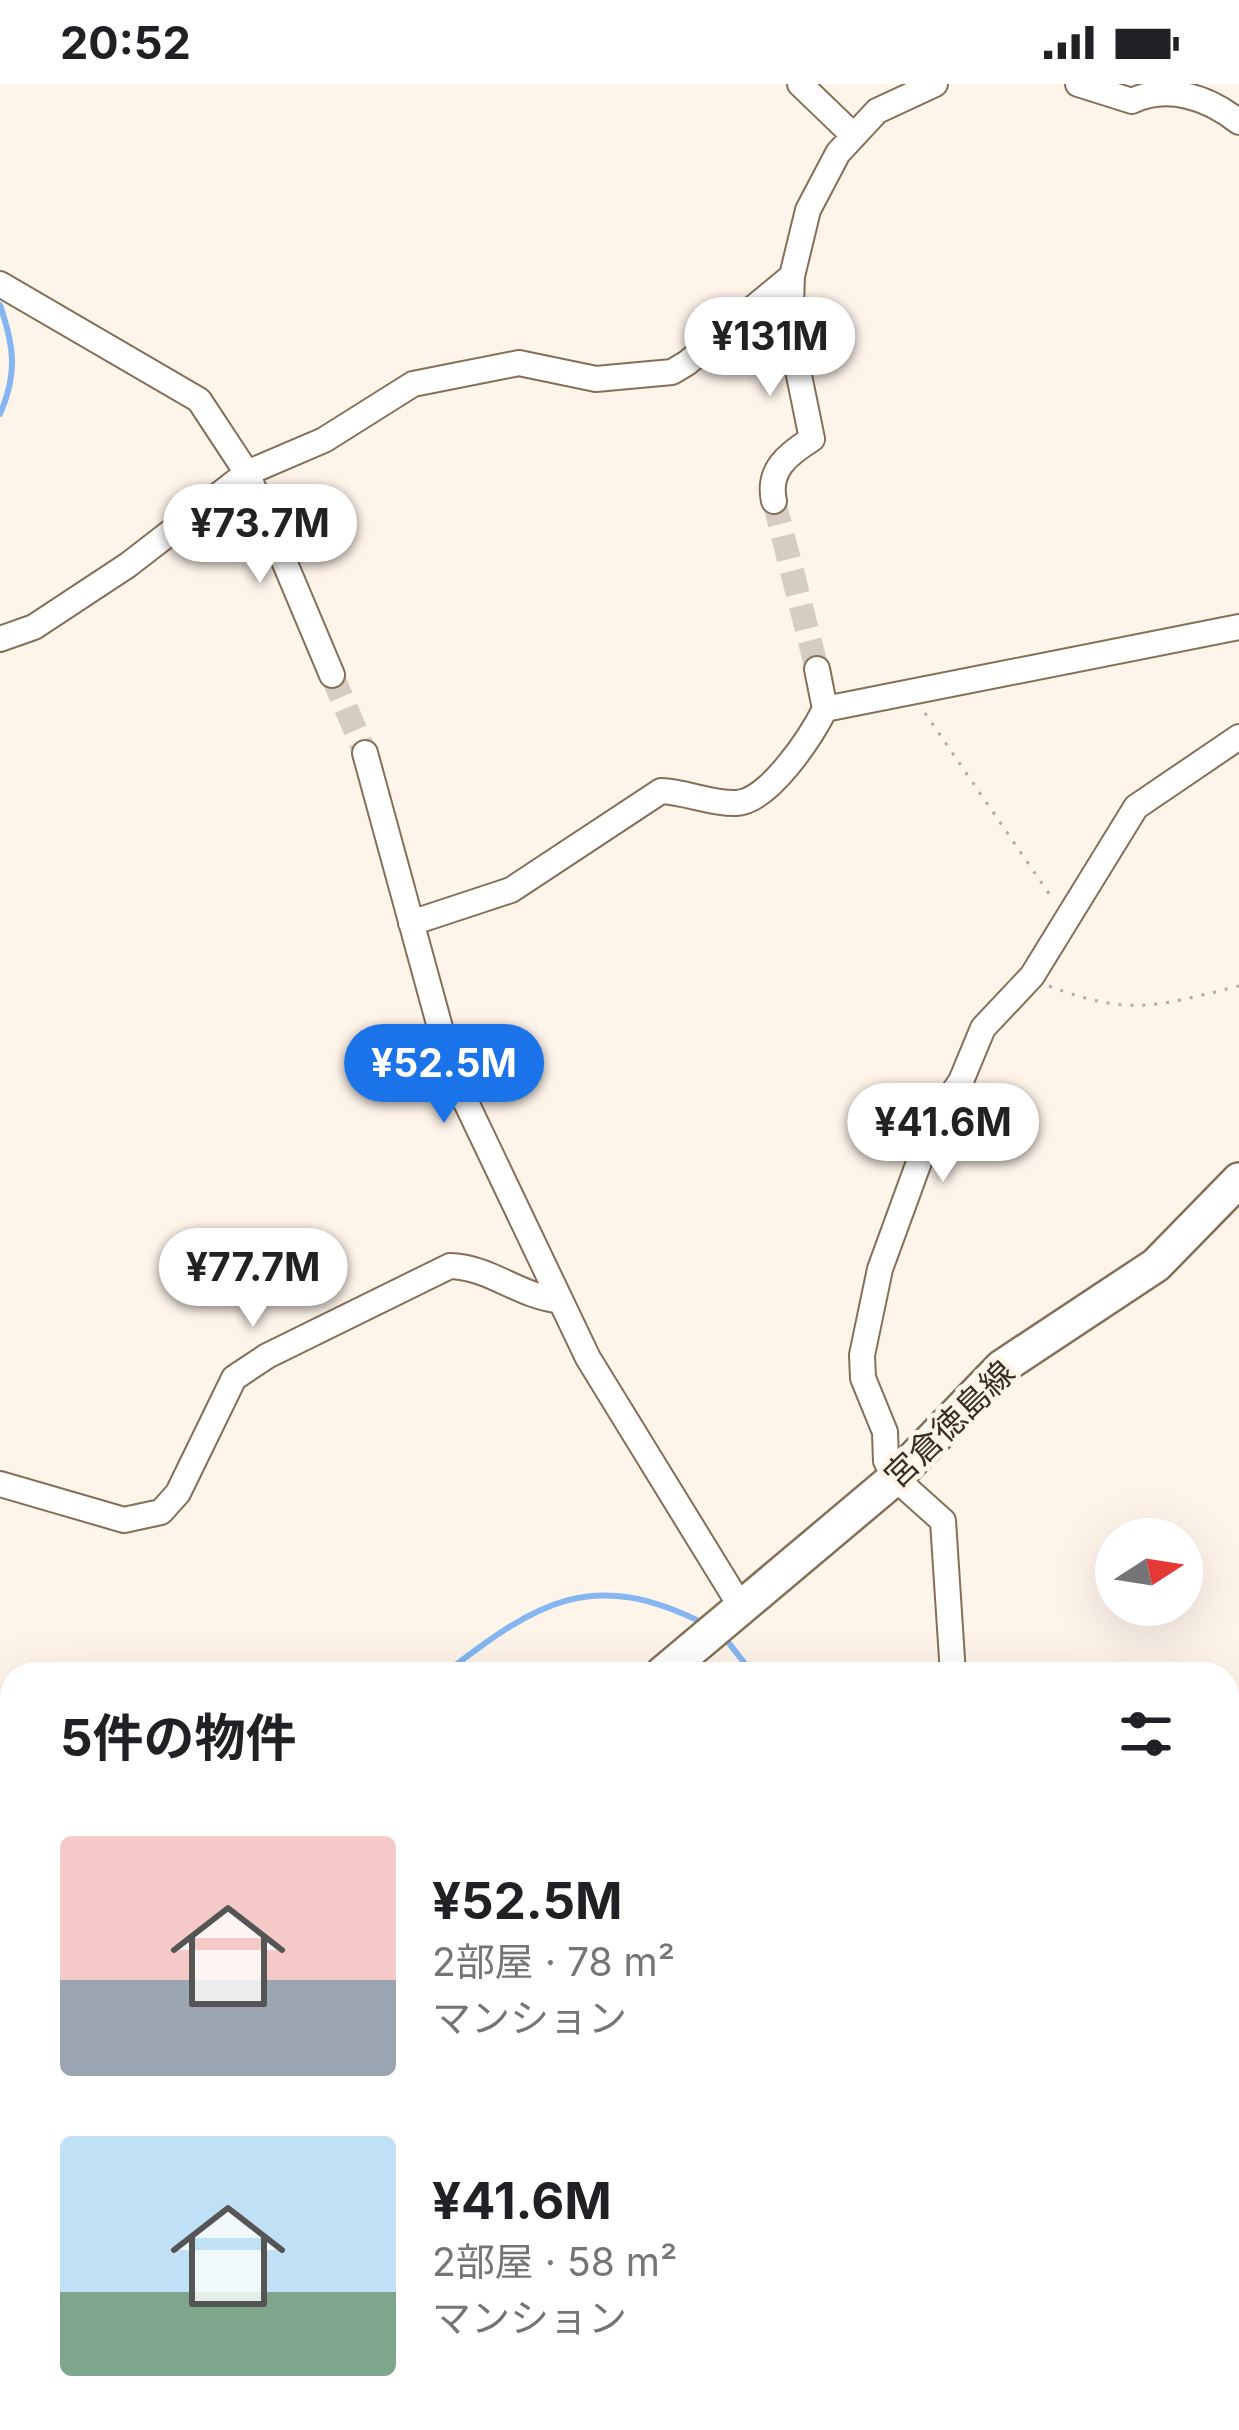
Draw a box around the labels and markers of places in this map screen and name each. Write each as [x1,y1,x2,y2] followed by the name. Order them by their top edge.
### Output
[686,297,854,399] pin: ¥131M
[162,484,358,586] pin: ¥73.7M
[346,1024,542,1126] pin: ¥52.5M
[845,1083,1041,1185] pin: ¥41.6M
[155,1228,351,1330] pin: ¥77.7M

